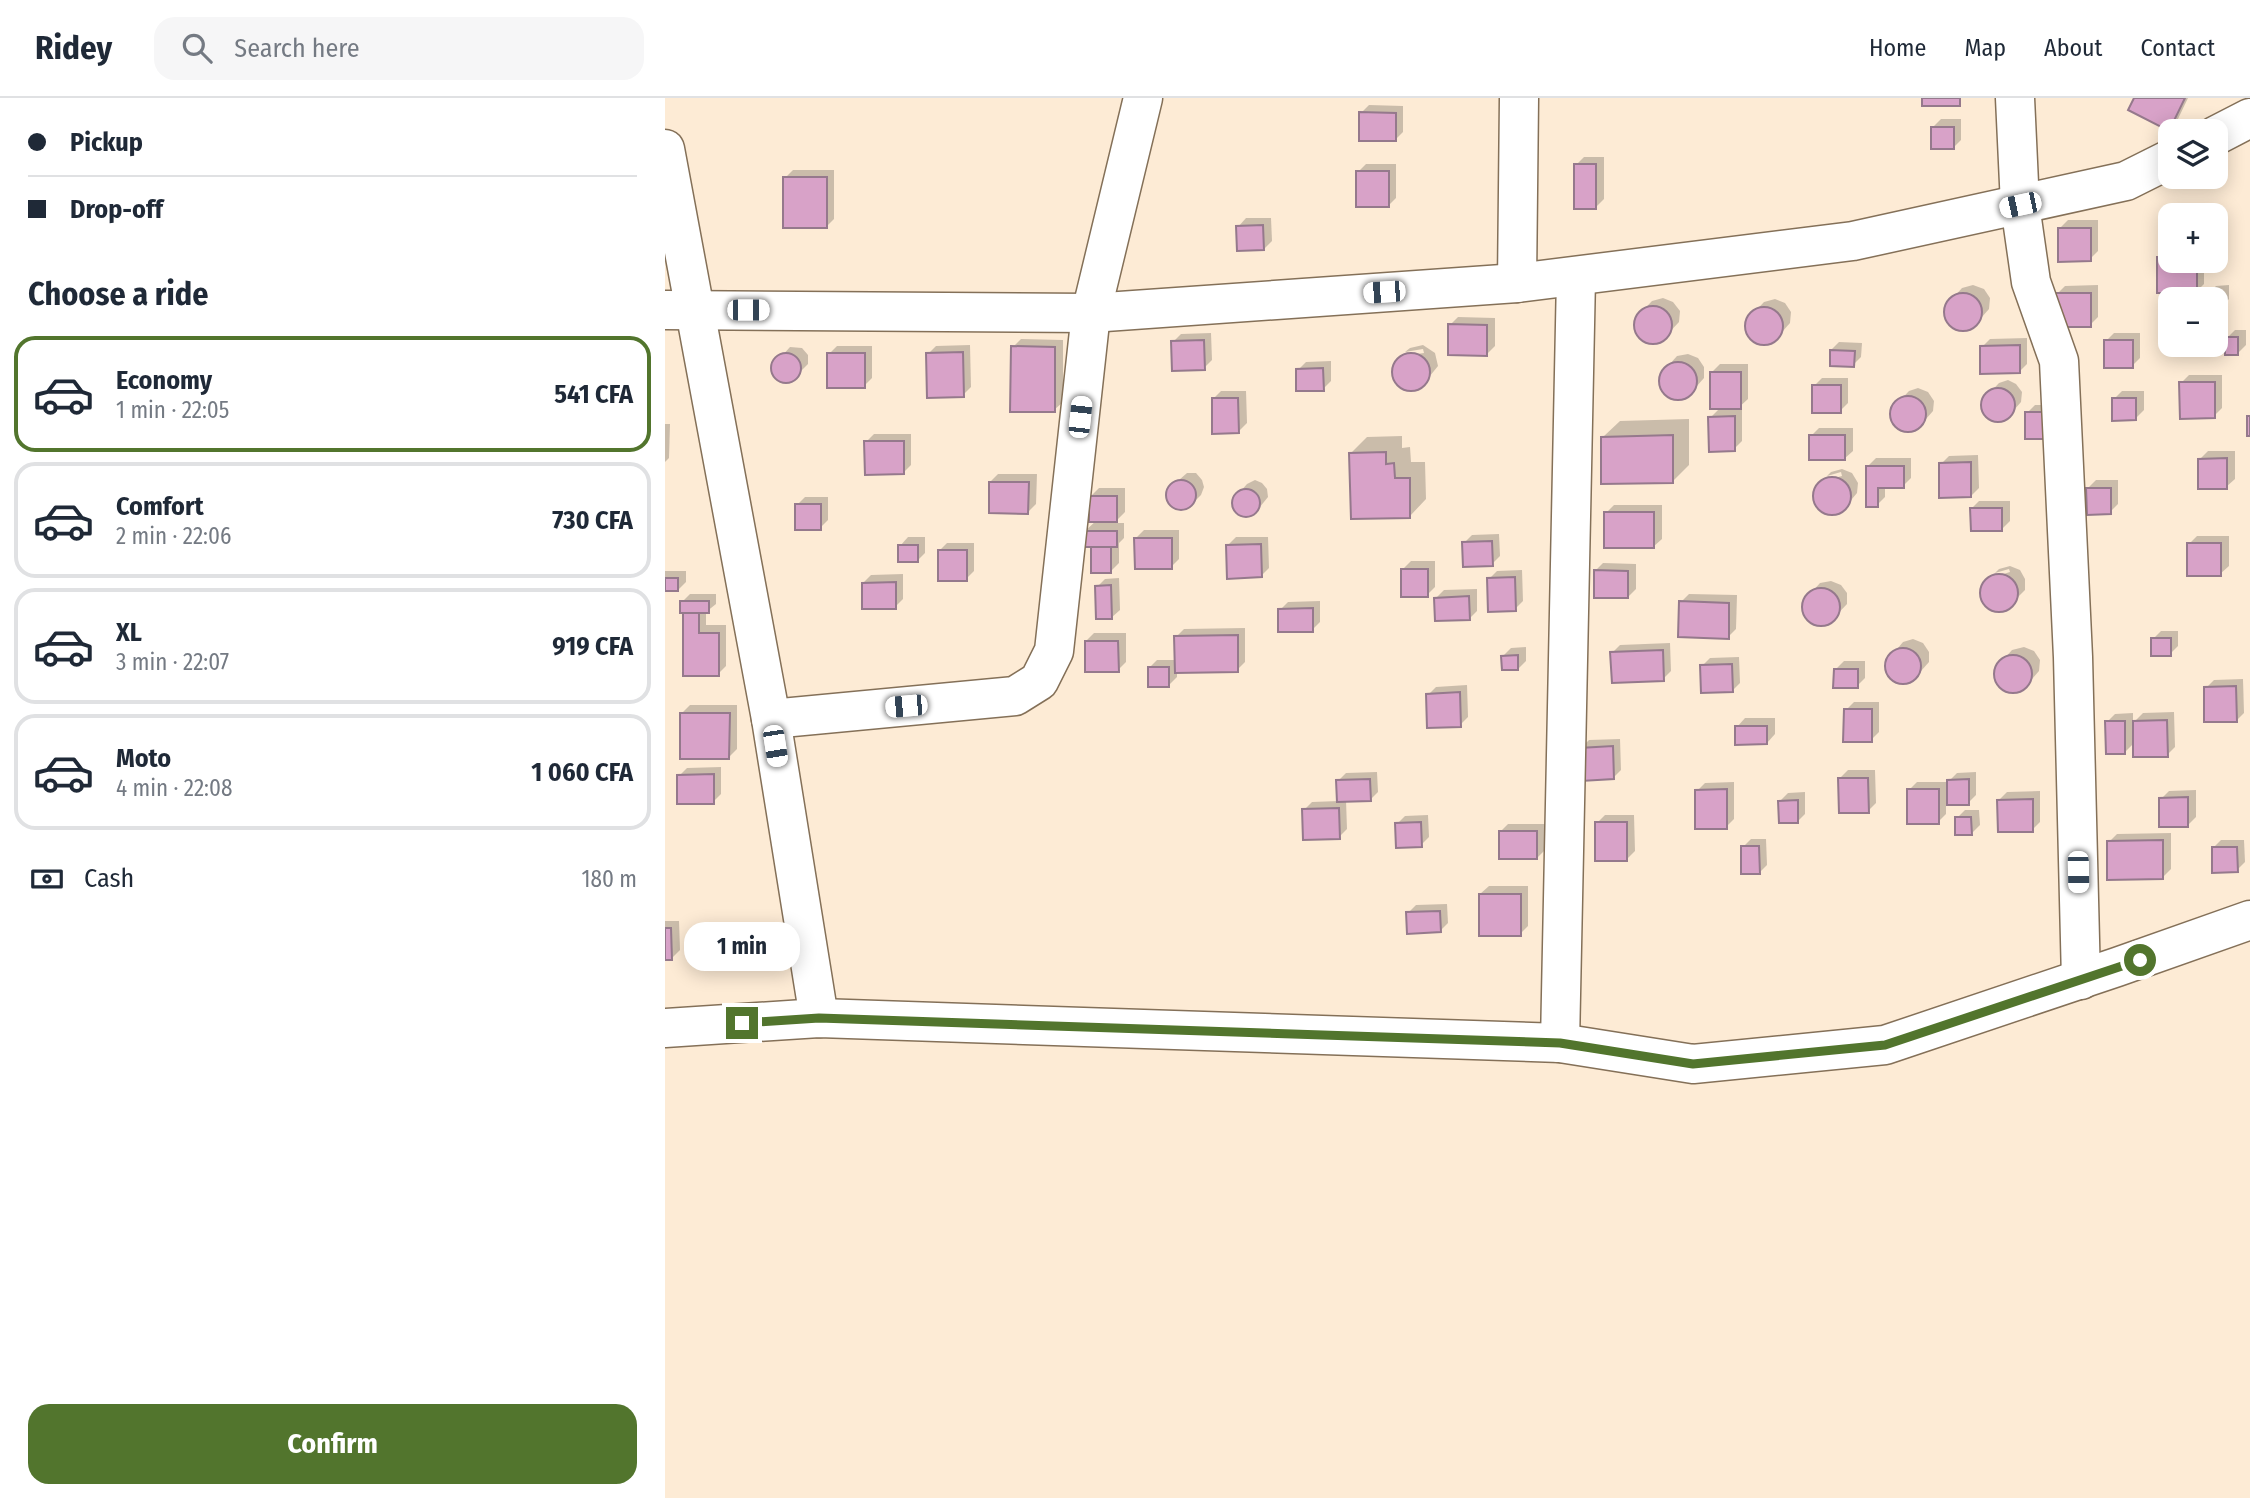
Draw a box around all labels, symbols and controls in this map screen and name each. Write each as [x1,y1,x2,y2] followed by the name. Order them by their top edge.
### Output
[154,17,644,80] search box
[35,28,112,68] text: Ridey
[178,29,216,67] icon: search
[234,33,360,64] text: Search here
[1869,34,1926,62] text: Home
[1964,34,2006,62] text: Map
[2044,34,2102,62] text: About
[2140,34,2215,62] text: Contact
[2158,119,2228,357] map controls
[2158,119,2228,189] button: layers
[70,127,143,158] text: Pickup
[1998,190,2043,220] car
[70,194,163,225] text: Drop-off
[2158,203,2228,273] button: +
[28,275,209,313] text: Choose a ride
[1363,280,1406,304] car
[2158,287,2228,357] button: −
[728,300,770,321] car
[32,363,95,426] icon: car
[116,365,212,396] text: Economy
[554,379,633,410] text: 541 CFA
[1068,395,1093,439] car
[116,396,229,424] text: 1 min · 22:05
[32,489,95,552] icon: car
[116,491,204,522] text: Comfort
[552,505,633,536] text: 730 CFA
[116,522,231,550] text: 2 min · 22:06
[32,615,95,678] icon: car
[116,617,142,648] text: XL
[552,631,633,662] text: 919 CFA
[116,648,229,676] text: 3 min · 22:07
[885,694,928,718] car
[762,724,789,768] car
[32,741,95,804] icon: car
[116,743,171,774] text: Moto
[531,757,633,788] text: 1 060 CFA
[116,774,232,802] text: 4 min · 22:08
[2068,851,2089,893] car
[28,860,66,898] icon: cash
[84,863,134,894] text: Cash
[581,865,637,893] text: 180 m
[684,922,800,970] callout: 1 min
[717,932,767,960] text: 1 min
[2124,944,2156,976] route start
[726,1007,758,1039] route end
[28,1404,637,1484] button: Confirm

